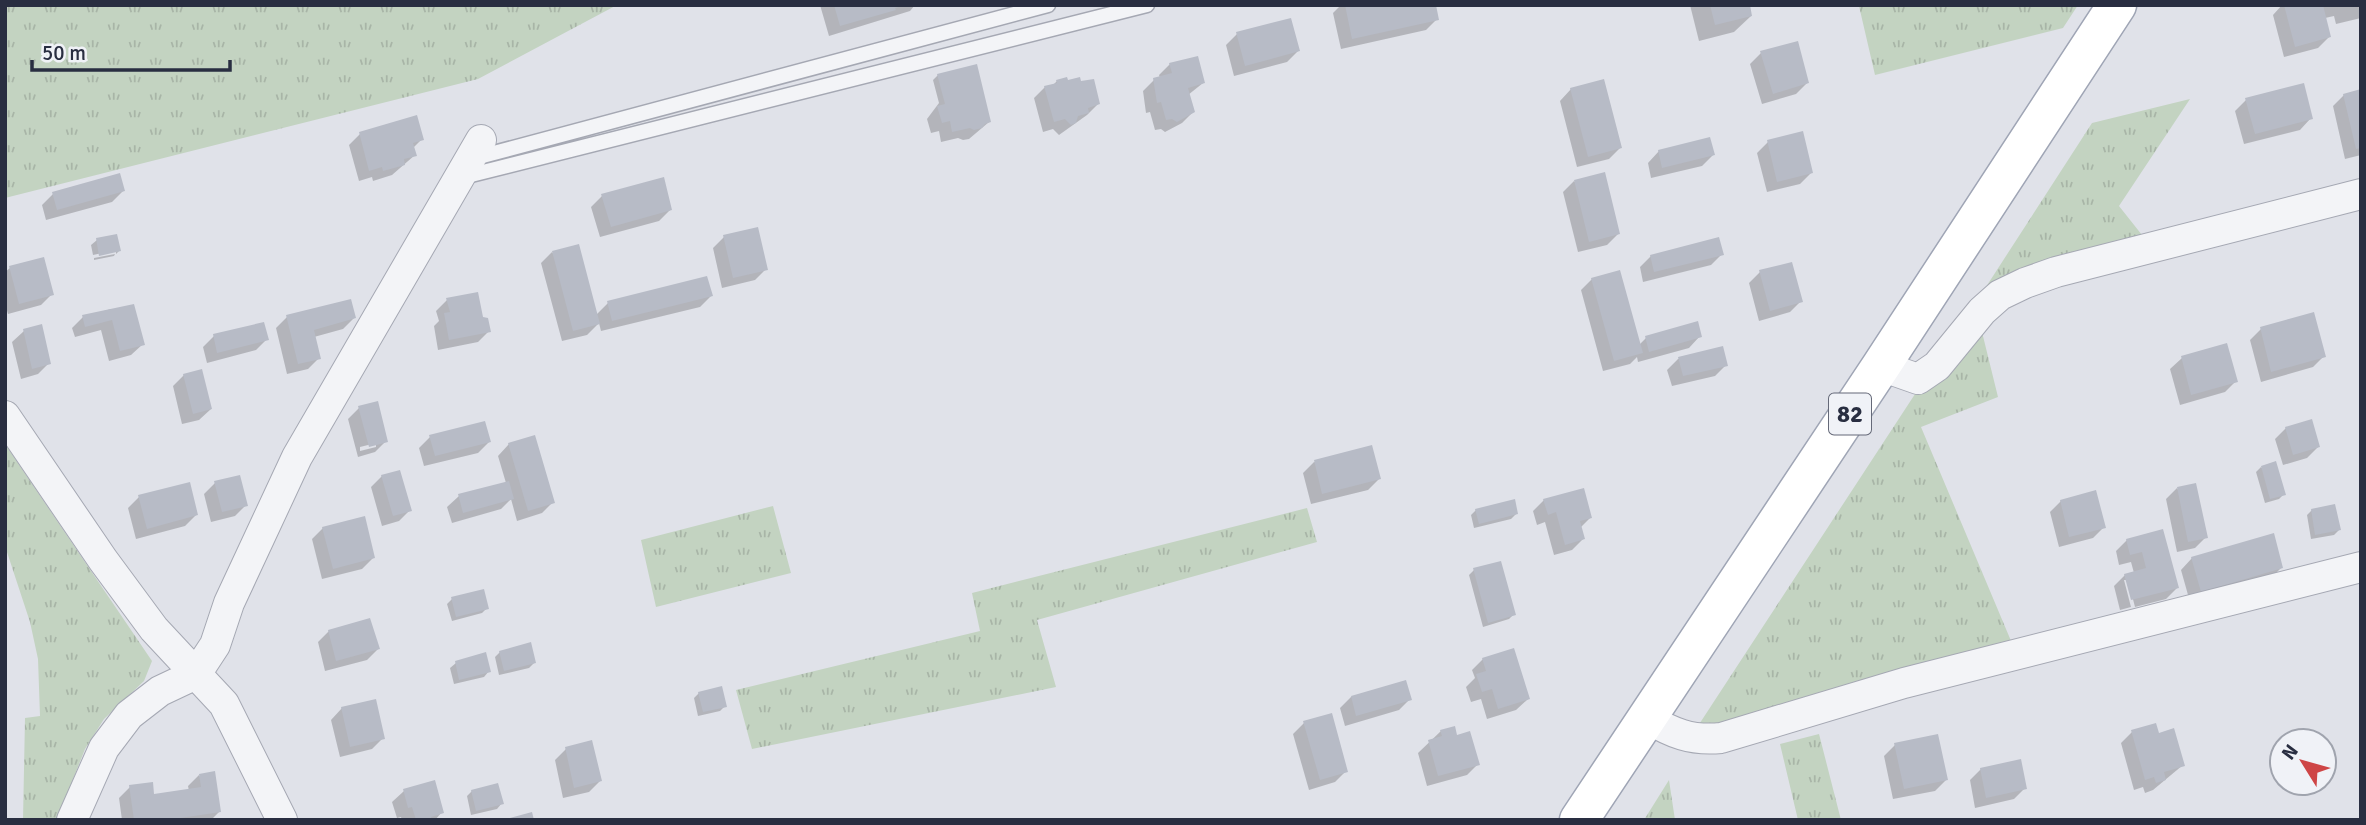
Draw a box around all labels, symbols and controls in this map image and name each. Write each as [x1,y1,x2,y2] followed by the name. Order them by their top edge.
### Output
[32,28,229,72] scale bar
[42,40,86,66] text: 50 m
[1829,394,1871,435] road number: 82
[2268,727,2338,797] north arrow
[2277,740,2304,765] text: N

